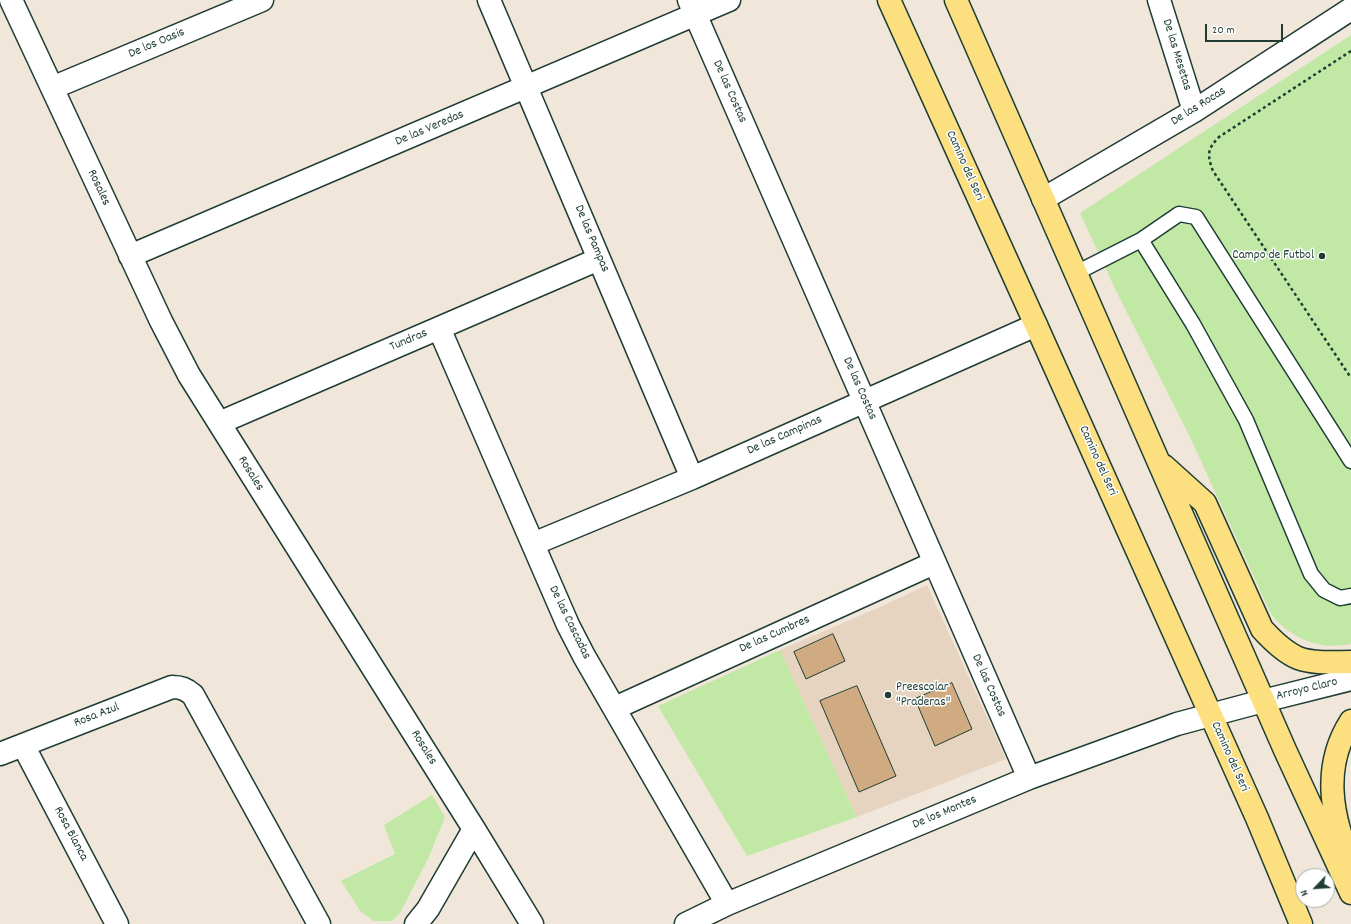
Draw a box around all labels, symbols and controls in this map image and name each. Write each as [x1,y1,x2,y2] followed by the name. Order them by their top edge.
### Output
[1207,16,1285,42] scale bar
[1158,17,1194,93] street label: De las Mesetas
[1212,22,1235,39] text: 20 m
[127,25,187,63] street label: De los Oasis
[708,58,750,126] street label: De las Costas
[1169,84,1229,130] street label: De las Rocas
[393,108,467,150] street label: De las Veredas
[942,129,986,203] street label: Camino del Seri
[83,167,113,209] street label: Rosales
[570,203,612,275] street label: De las Pampas
[1232,248,1314,264] place label: Campo de Futbol
[1317,251,1327,261] marker: Campo de Futbol
[388,326,430,356] street label: Tundras
[838,355,880,423] street label: De las Costas
[745,413,825,459] street label: De las Campinas
[1075,424,1119,498] street label: Camino del Seri
[233,454,267,494] street label: Rosales
[544,584,594,662] street label: De las Cascadas
[737,612,813,658] street label: De las Cumbres
[967,652,1009,720] street label: De las Costas
[1275,675,1339,705] street label: Arroyo Claro
[896,680,950,711] place label: Preescolar "Praderas"
[883,690,893,700] marker: Preescolar "Praderas"
[72,700,122,732] street label: Rosa Azul
[1207,720,1251,794] street label: Camino del Seri
[406,728,440,768] street label: Rosales
[911,793,979,833] street label: De los Montes
[49,804,91,864] street label: Rosa Blanca
[1295,868,1335,908] north arrow
[1297,887,1313,898] text: N

